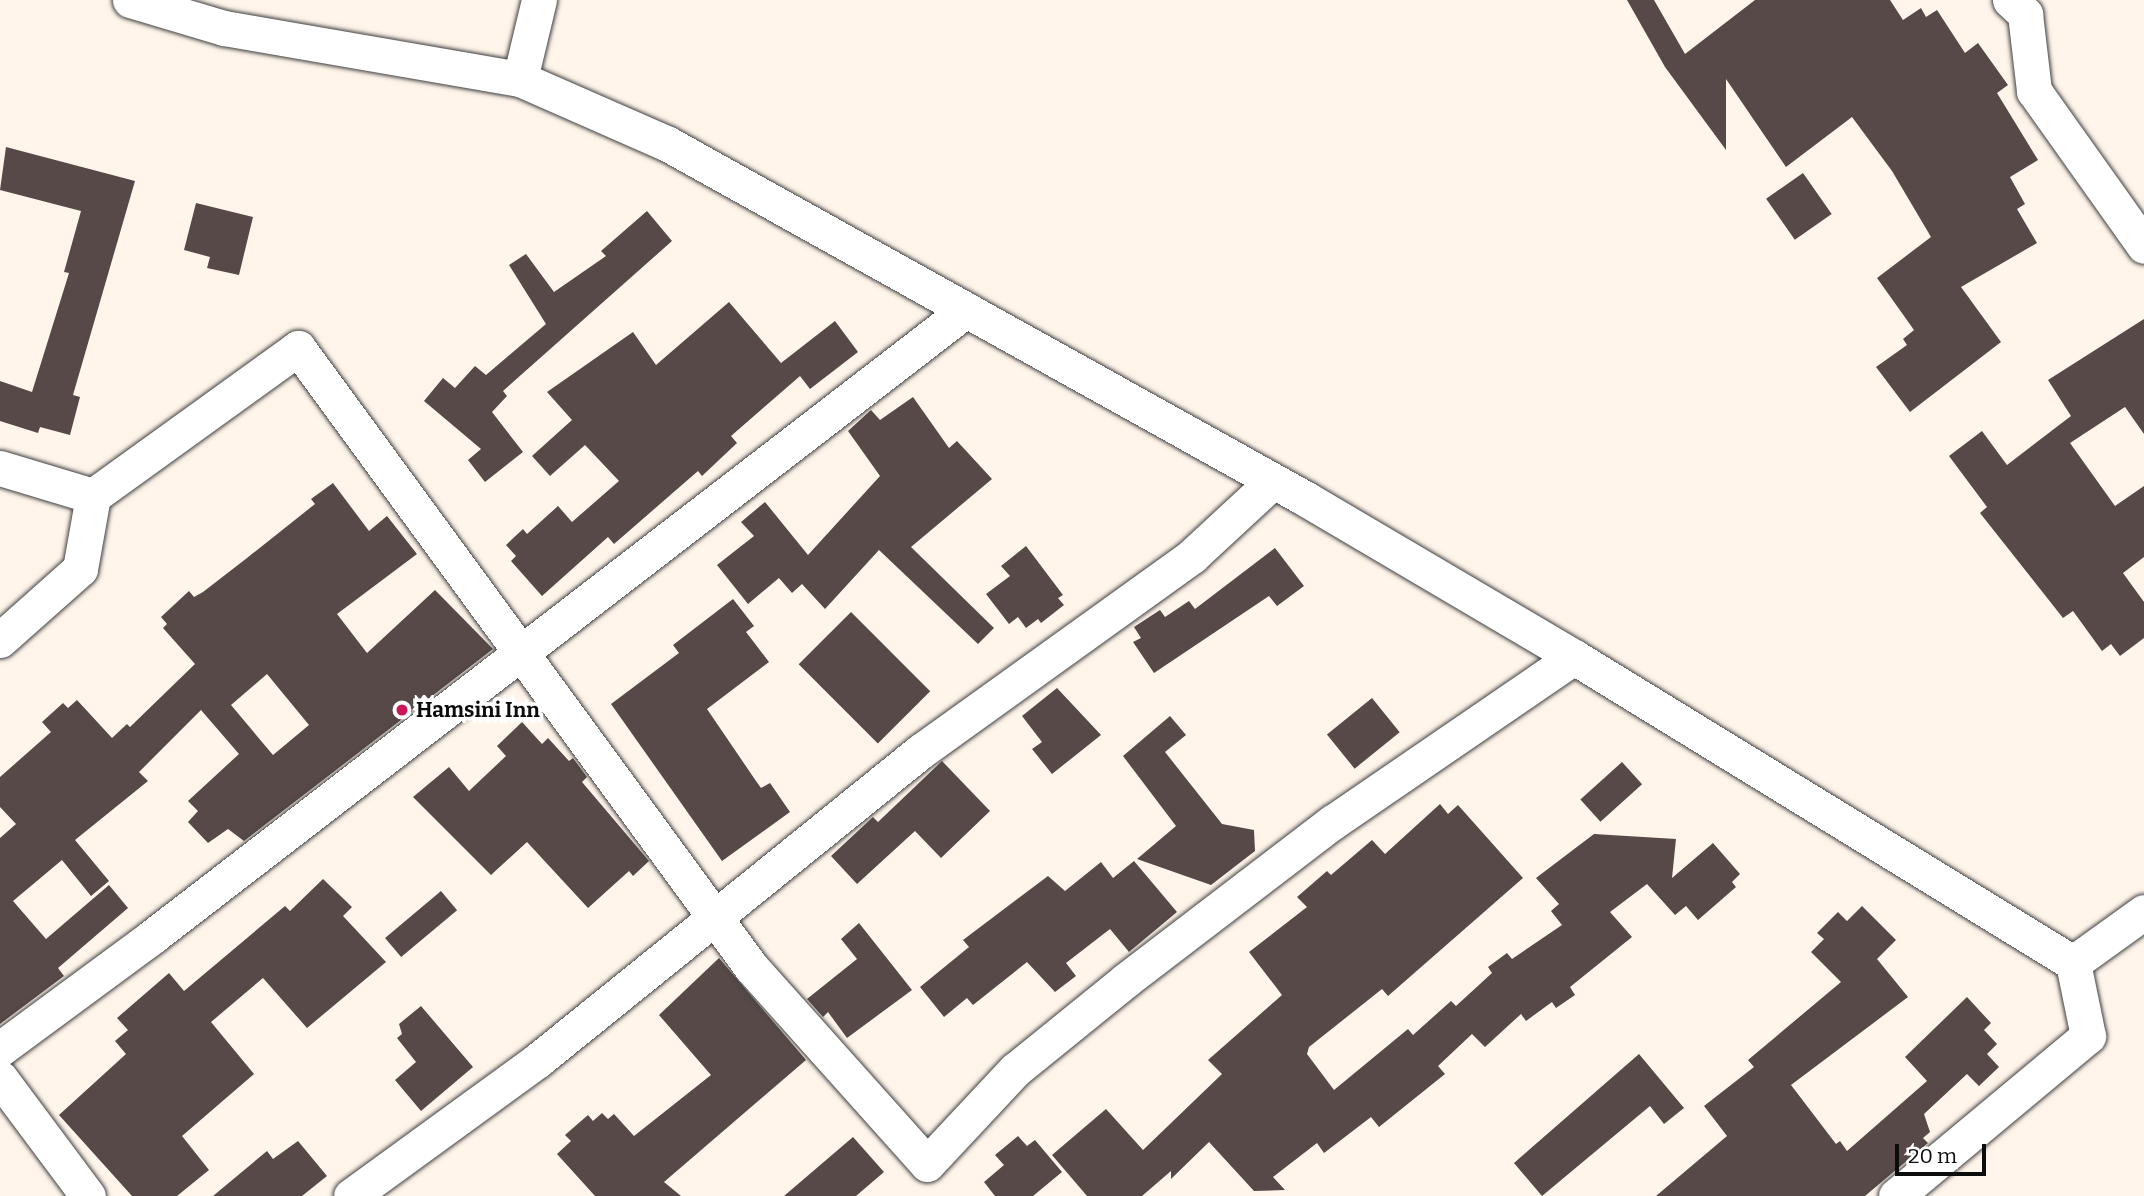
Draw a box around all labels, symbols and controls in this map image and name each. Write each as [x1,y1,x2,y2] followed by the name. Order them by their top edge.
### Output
[416,697,540,723] place label: Hamsini Inn
[394,702,410,718] marker: Hamsini Inn
[1899,1130,1990,1174] scale bar
[1908,1143,1957,1169] text: 20 m

